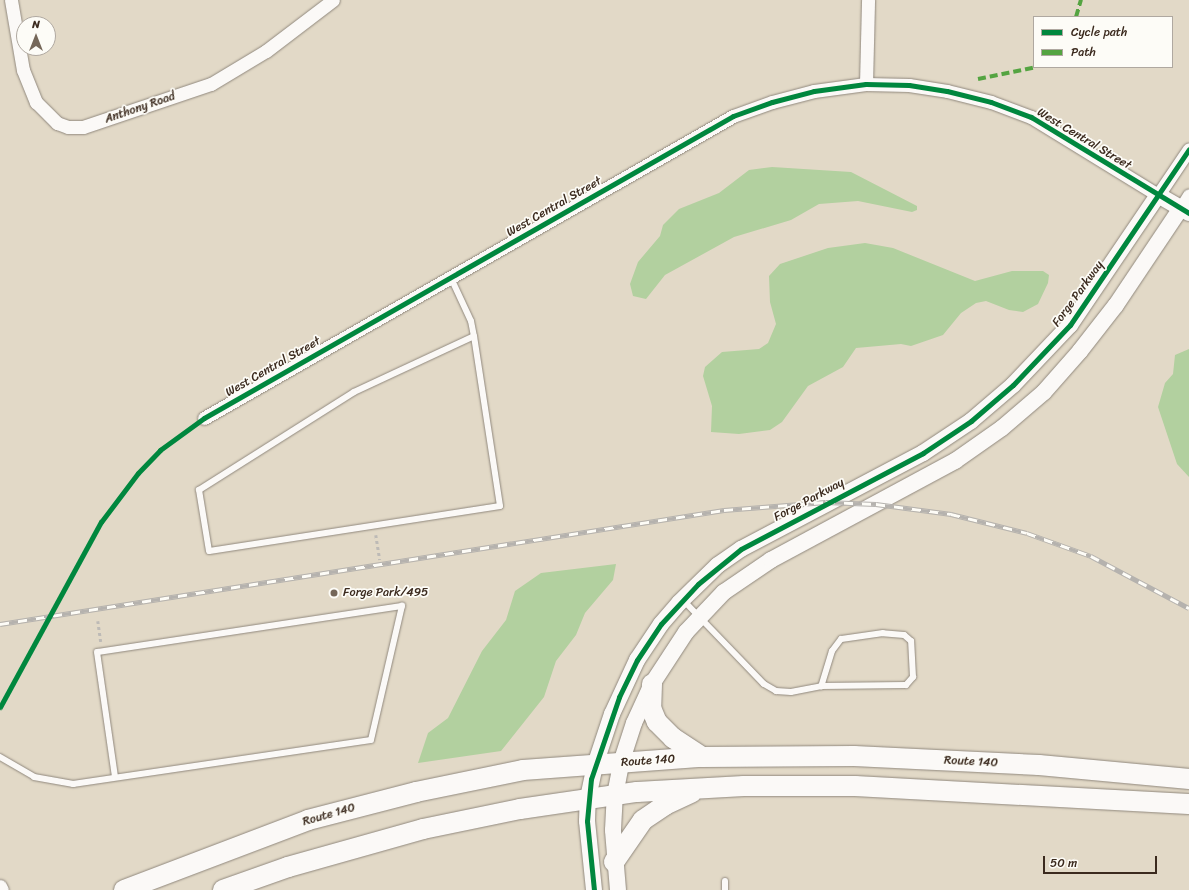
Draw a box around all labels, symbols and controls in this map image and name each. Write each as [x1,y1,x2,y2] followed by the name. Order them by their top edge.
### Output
[32,15,40,34] text: N
[16,16,56,56] north arrow
[1033,16,1173,68] legend
[1071,21,1127,43] text: Cycle path
[1071,41,1096,63] text: Path
[103,89,177,127] street label: Anthony Road
[1034,105,1134,173] street label: West Central Street
[504,174,604,240] street label: West Central Street
[1049,258,1107,330] street label: Forge Parkway
[223,334,323,400] street label: West Central Street
[771,475,847,525] street label: Forge Parkway
[343,586,429,600] place label: Forge Park/495
[328,587,340,599] marker: Forge Park/495
[620,752,676,770] street label: Route 140
[944,753,998,771] street label: Route 140
[301,801,357,829] street label: Route 140
[1045,848,1159,874] scale bar
[1050,852,1077,874] text: 50 m

